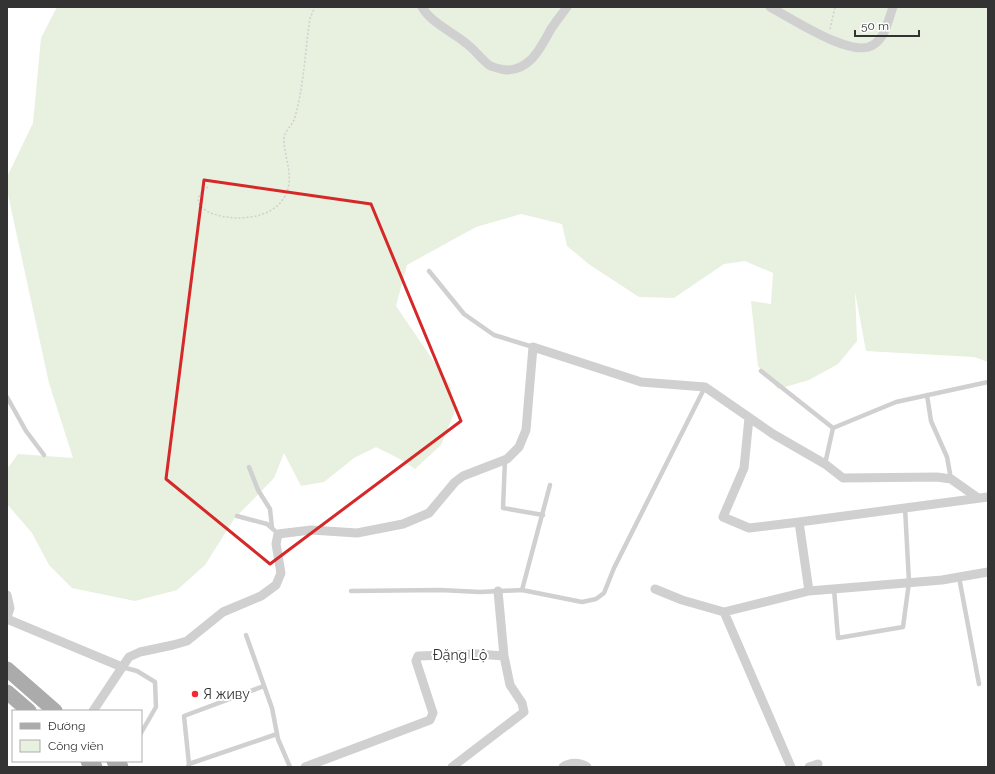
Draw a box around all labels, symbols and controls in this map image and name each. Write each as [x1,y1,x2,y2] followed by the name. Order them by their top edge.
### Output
[855,12,919,38] scale bar
[861,19,889,33] text: 50 m
[433,647,487,663] street label: Đặng Lộ
[203,686,250,702] place label: Я живу
[190,689,200,699] marker: Я живу
[12,710,142,762] legend
[48,719,85,733] text: Đường
[48,739,104,753] text: Công viên

